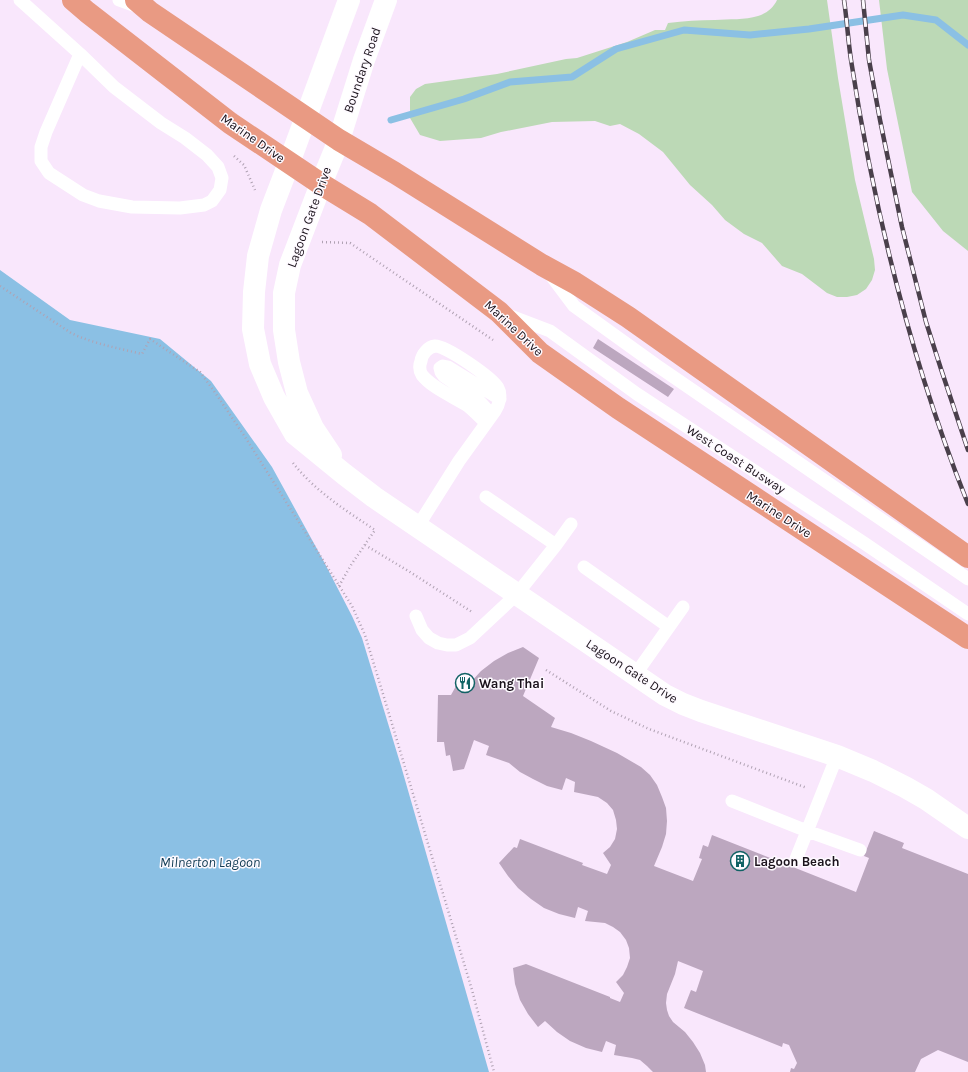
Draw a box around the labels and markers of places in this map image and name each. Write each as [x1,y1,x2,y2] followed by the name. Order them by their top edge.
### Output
[454,672,476,694] restaurant icon: Wang Thai
[479,676,544,691] place label: Wang Thai
[729,850,751,872] building icon: Lagoon Beach
[754,854,840,869] place label: Lagoon Beach

